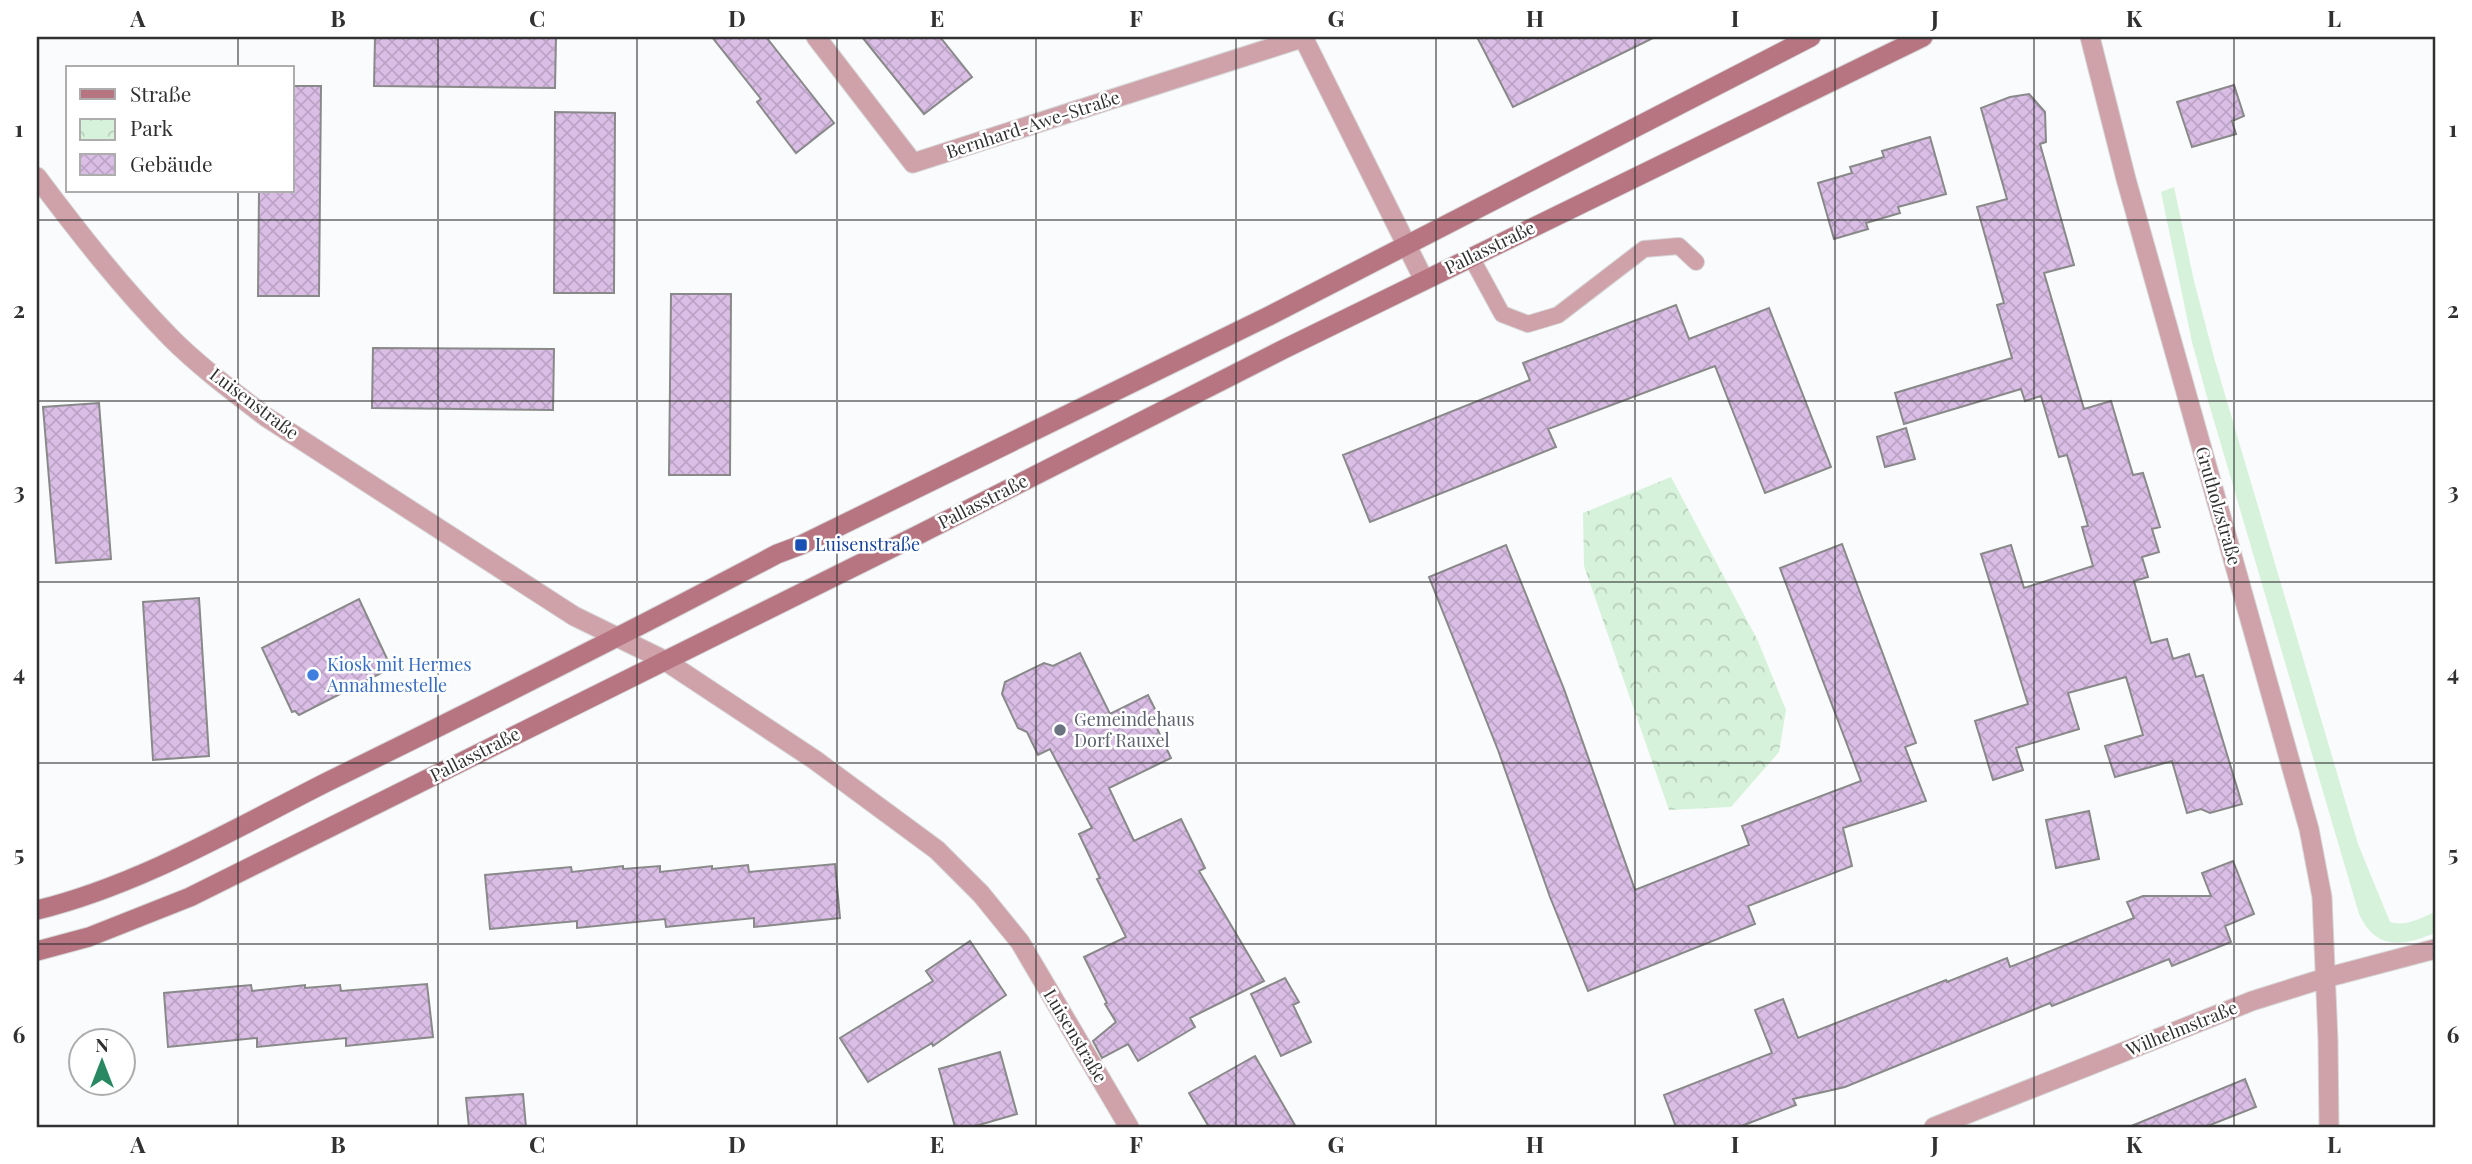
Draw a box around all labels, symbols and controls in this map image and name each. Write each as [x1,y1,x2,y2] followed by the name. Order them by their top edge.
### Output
[129,2,146,33] text: A
[330,2,346,33] text: B
[529,2,545,33] text: C
[728,2,746,33] text: D
[930,2,944,33] text: E
[1129,2,1143,33] text: F
[1328,2,1345,33] text: G
[1526,2,1544,33] text: H
[1731,2,1739,33] text: I
[1930,2,1939,33] text: J
[2126,2,2143,33] text: K
[2327,2,2341,33] text: L
[66,66,294,192] legend
[130,79,191,107] text: Straße
[943,85,1123,163] street label: Bernhard-Awe-Straße
[15,112,24,143] text: 1
[2449,112,2458,143] text: 1
[130,113,174,141] text: Park
[130,149,213,177] text: Gebäude
[1440,215,1539,279] street label: Pallasstraße
[13,293,25,324] text: 2
[2447,293,2459,324] text: 2
[205,362,304,444] street label: Luisenstraße
[2191,444,2247,568] street label: Grutholzstraße
[934,468,1032,534] street label: Pallasstraße
[13,474,25,505] text: 3
[2447,474,2459,505] text: 3
[815,532,920,556] place label: Luisenstraße
[793,537,809,553] marker: Luisenstraße
[326,652,472,697] place label: Kiosk mit Hermes Annahmestelle
[13,656,25,687] text: 4
[2447,656,2459,687] text: 4
[305,667,321,683] marker: Kiosk mit Hermes Annahmestelle
[1074,707,1195,752] place label: Gemeindehaus Dorf Rauxel
[426,721,524,787] street label: Pallasstraße
[1052,722,1068,738] marker: Gemeindehaus Dorf Rauxel
[14,837,24,868] text: 5
[2448,837,2458,868] text: 5
[1038,984,1113,1087] street label: Luisenstraße
[2121,995,2241,1062] street label: Wilhelmstraße
[13,1018,26,1049] text: 6
[2447,1018,2460,1049] text: 6
[66,1028,136,1098] north arrow
[95,1031,109,1057] text: N
[129,1128,146,1159] text: A
[330,1128,346,1159] text: B
[529,1128,545,1159] text: C
[728,1128,746,1159] text: D
[930,1128,944,1159] text: E
[1129,1128,1143,1159] text: F
[1328,1128,1345,1159] text: G
[1526,1128,1544,1159] text: H
[1731,1128,1739,1159] text: I
[1930,1128,1939,1159] text: J
[2126,1128,2143,1159] text: K
[2327,1128,2341,1159] text: L

